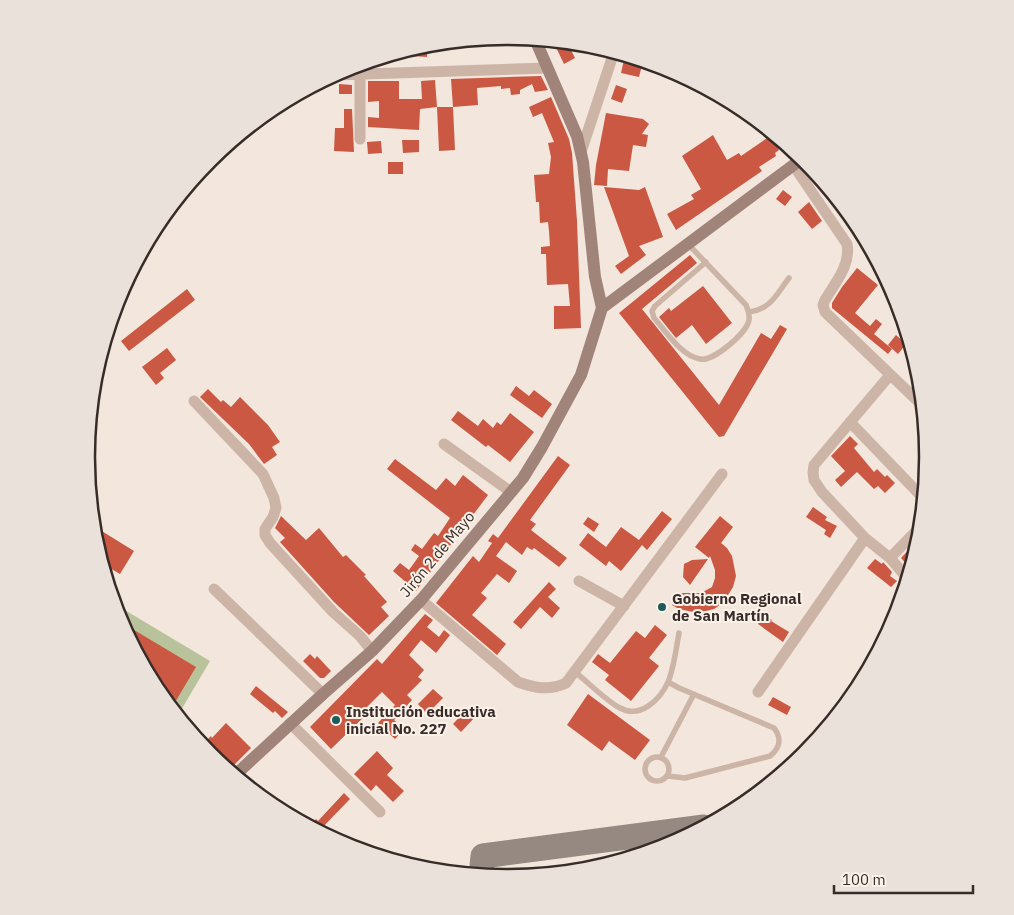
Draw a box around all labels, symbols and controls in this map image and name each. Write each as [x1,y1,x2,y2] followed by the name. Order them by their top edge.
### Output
[396,507,478,601] street label: Jirón 2 de Mayo
[672,589,802,625] place label: Gobierno Regional de San Martín
[656,601,668,613] marker: Gobierno Regional de San Martín
[346,702,496,738] place label: Institución educativa inicial No. 227
[330,714,342,726] marker: Institución educativa inicial No. 227
[834,862,973,894] scale bar
[842,870,886,889] text: 100 m

